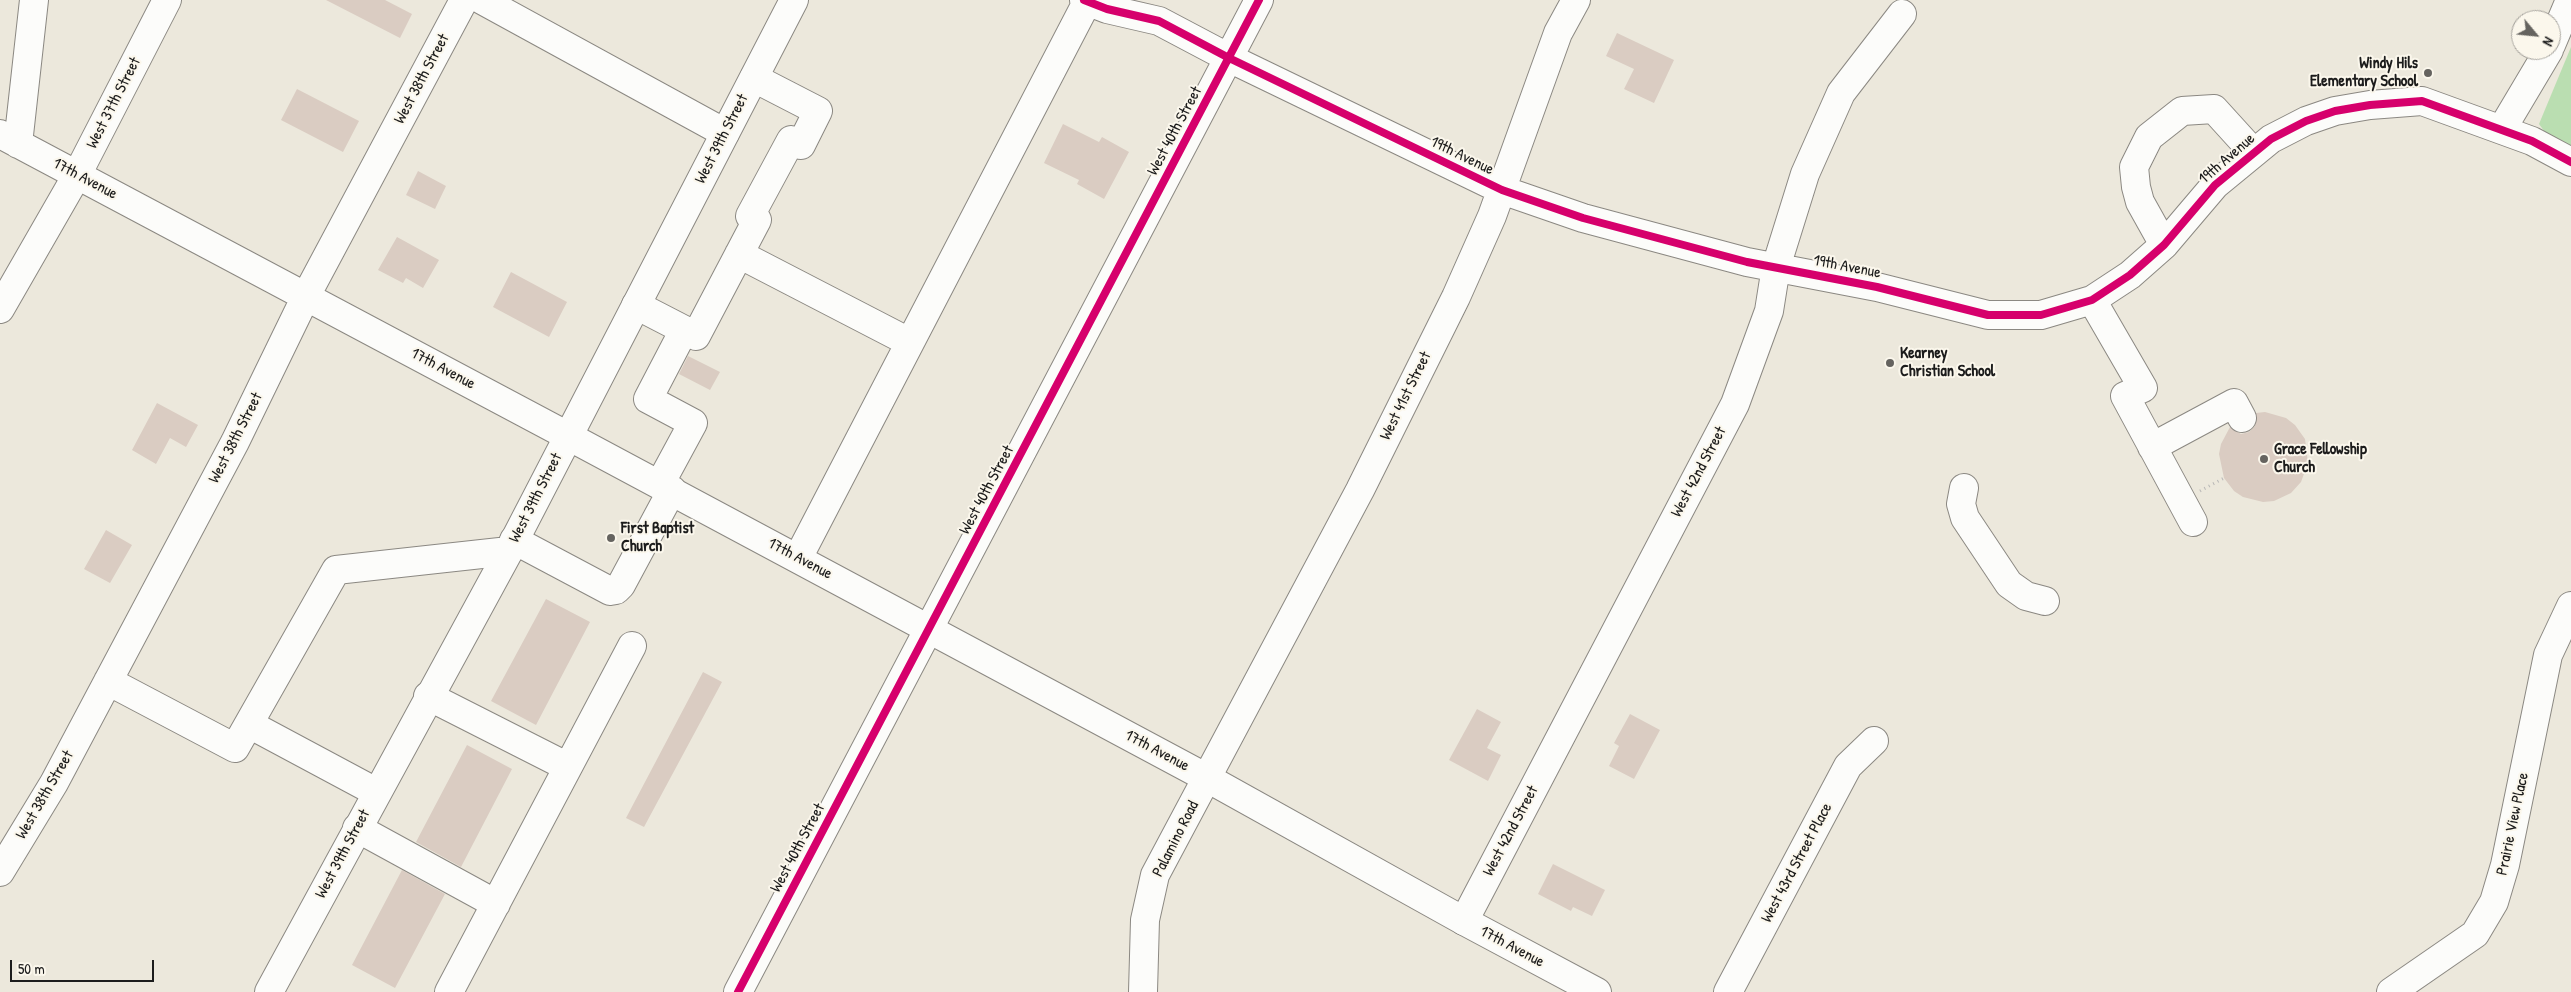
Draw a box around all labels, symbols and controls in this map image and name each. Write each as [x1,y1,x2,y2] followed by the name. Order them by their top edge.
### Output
[2511,10,2561,60] north arrow
[390,31,454,127] street label: West 38th Street
[2539,34,2559,50] text: N
[83,54,145,152] street label: West 37th Street
[2310,54,2418,92] place label: Windy Hils Elementary School
[2422,67,2434,79] marker: Windy Hils Elementary School
[1144,83,1206,179] street label: West 40th Street
[691,91,753,187] street label: West 39th Street
[2195,129,2259,189] street label: 19th Avenue
[1427,132,1497,180] street label: 19th Avenue
[49,154,121,204] street label: 17th Avenue
[1812,251,1882,283] street label: 19th Avenue
[407,344,479,394] street label: 17th Avenue
[1900,344,1995,382] place label: Kearney Christian School
[1376,349,1436,443] street label: West 41st Street
[1884,357,1896,369] marker: Kearney Christian School
[205,390,267,486] street label: West 38th Street
[1667,424,1731,520] street label: West 42nd Street
[2274,440,2367,478] place label: Grace Fellowship Church
[956,442,1018,538] street label: West 40th Street
[505,450,567,546] street label: West 39th Street
[2258,453,2270,465] marker: Grace Fellowship Church
[621,519,694,557] place label: First Baptist Church
[605,532,617,544] marker: First Baptist Church
[764,534,836,584] street label: 17th Avenue
[1121,726,1193,776] street label: 17th Avenue
[12,747,78,843] street label: West 38th Street
[2493,771,2533,877] street label: Prairie View Place
[1479,783,1543,879] street label: West 42nd Street
[1149,798,1203,880] street label: Palamino Road
[767,800,829,896] street label: West 40th Street
[1757,800,1837,926] street label: West 43rd Street Place
[312,806,374,902] street label: West 39th Street
[1476,922,1548,972] street label: 17th Avenue
[12,950,156,982] scale bar
[18,958,45,979] text: 50 m

